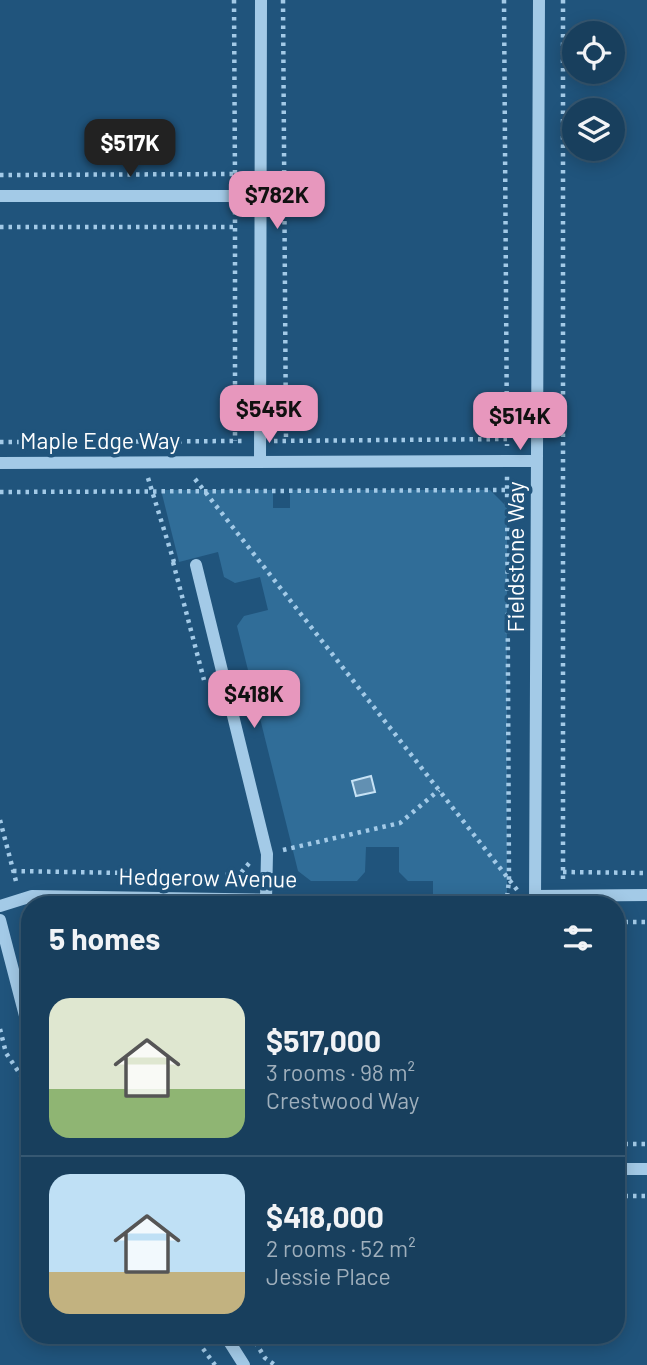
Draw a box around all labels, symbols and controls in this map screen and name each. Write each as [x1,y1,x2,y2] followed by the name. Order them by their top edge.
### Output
[562,21,625,161] map controls
[562,21,625,84] button: locate
[562,98,625,161] button: layers
[81,120,179,179] pin: $517K
[100,128,160,156] text: $517K
[228,172,326,231] pin: $782K
[245,180,309,208] text: $782K
[220,386,318,445] pin: $545K
[471,392,569,452] pin: $514K
[236,394,302,422] text: $545K
[489,401,551,429] text: $514K
[20,426,180,454] street label: Maple Edge Way
[501,481,529,633] street label: Fieldstone Way
[205,670,303,730] pin: $418K
[224,679,284,707] text: $418K
[118,861,298,893] street label: Hedgerow Avenue
[559,919,597,957] icon: filters
[49,920,160,956] text: 5 homes
[266,1022,381,1058] text: $517,000
[105,1026,189,1110] icon: home
[266,1058,415,1086] text: 3 rooms · 98 m²
[266,1086,419,1114] text: Crestwood Way
[266,1198,384,1234] text: $418,000
[105,1202,189,1286] icon: home
[266,1234,416,1262] text: 2 rooms · 52 m²
[266,1262,391,1290] text: Jessie Place

